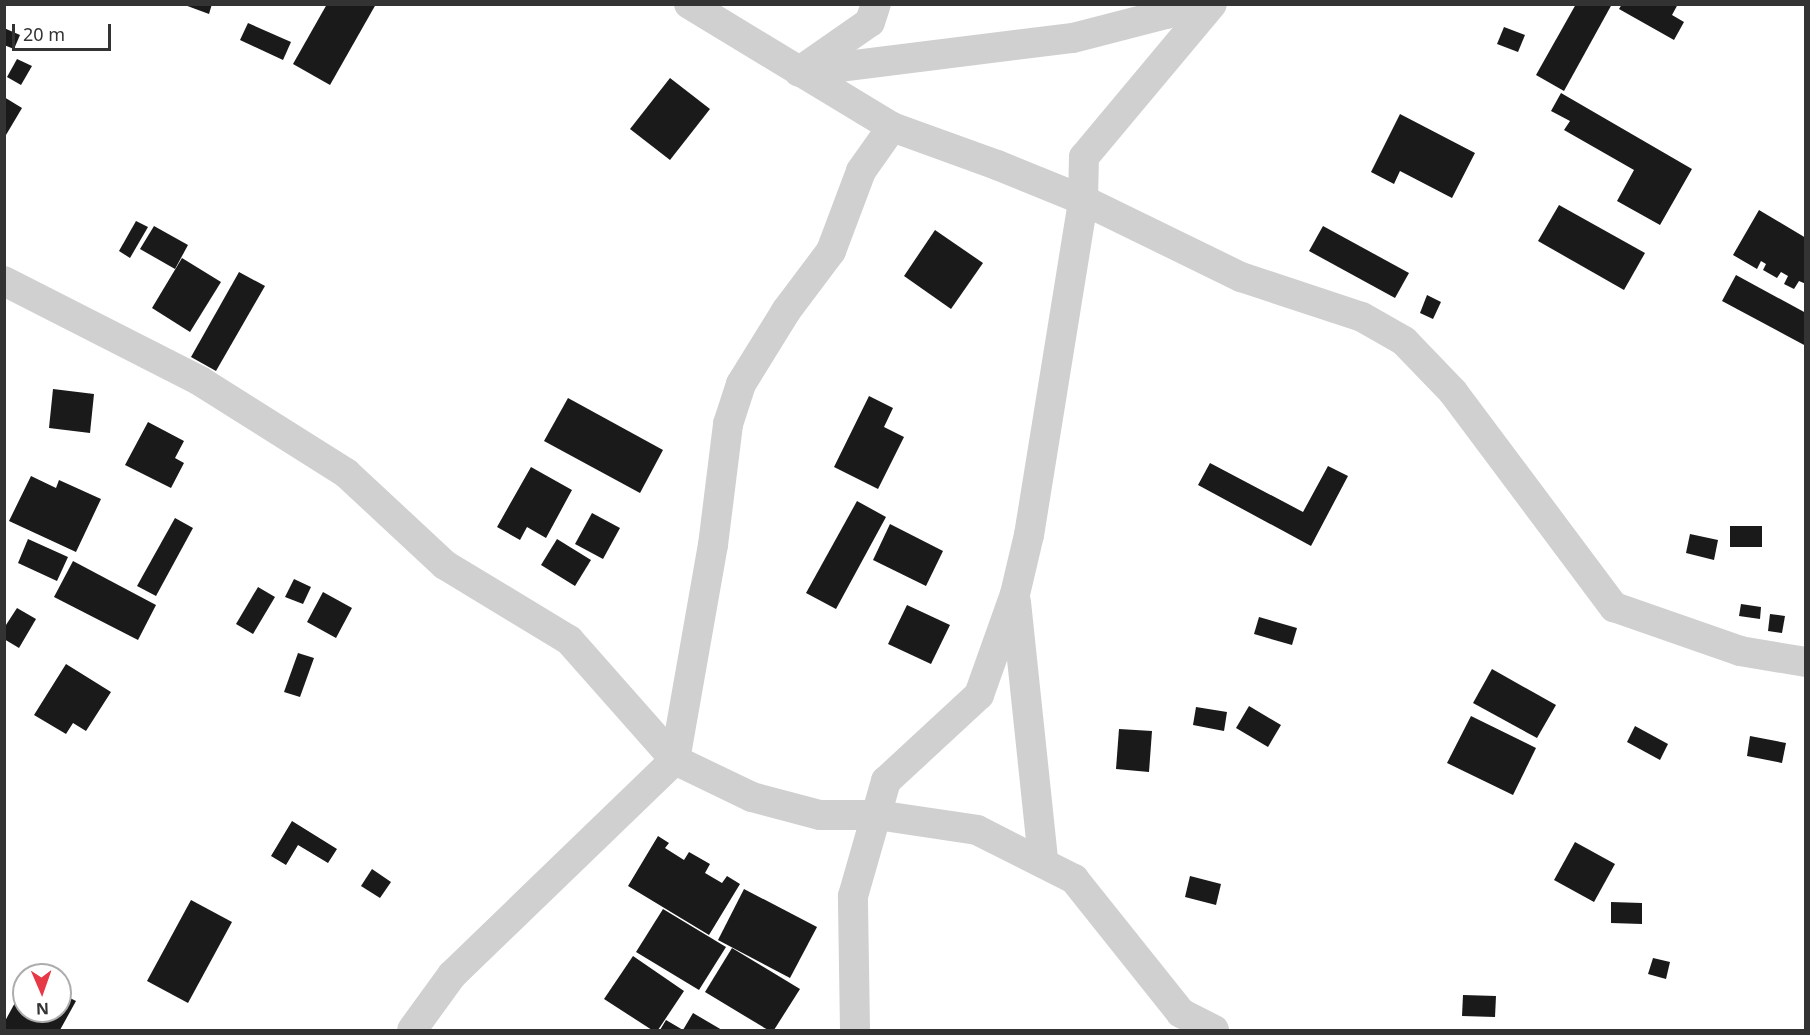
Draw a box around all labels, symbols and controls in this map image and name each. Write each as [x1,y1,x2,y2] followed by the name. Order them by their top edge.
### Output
[15,12,114,50] scale bar
[23,22,65,46] text: 20 m
[12,963,72,1023] north arrow
[36,998,49,1020] text: N

